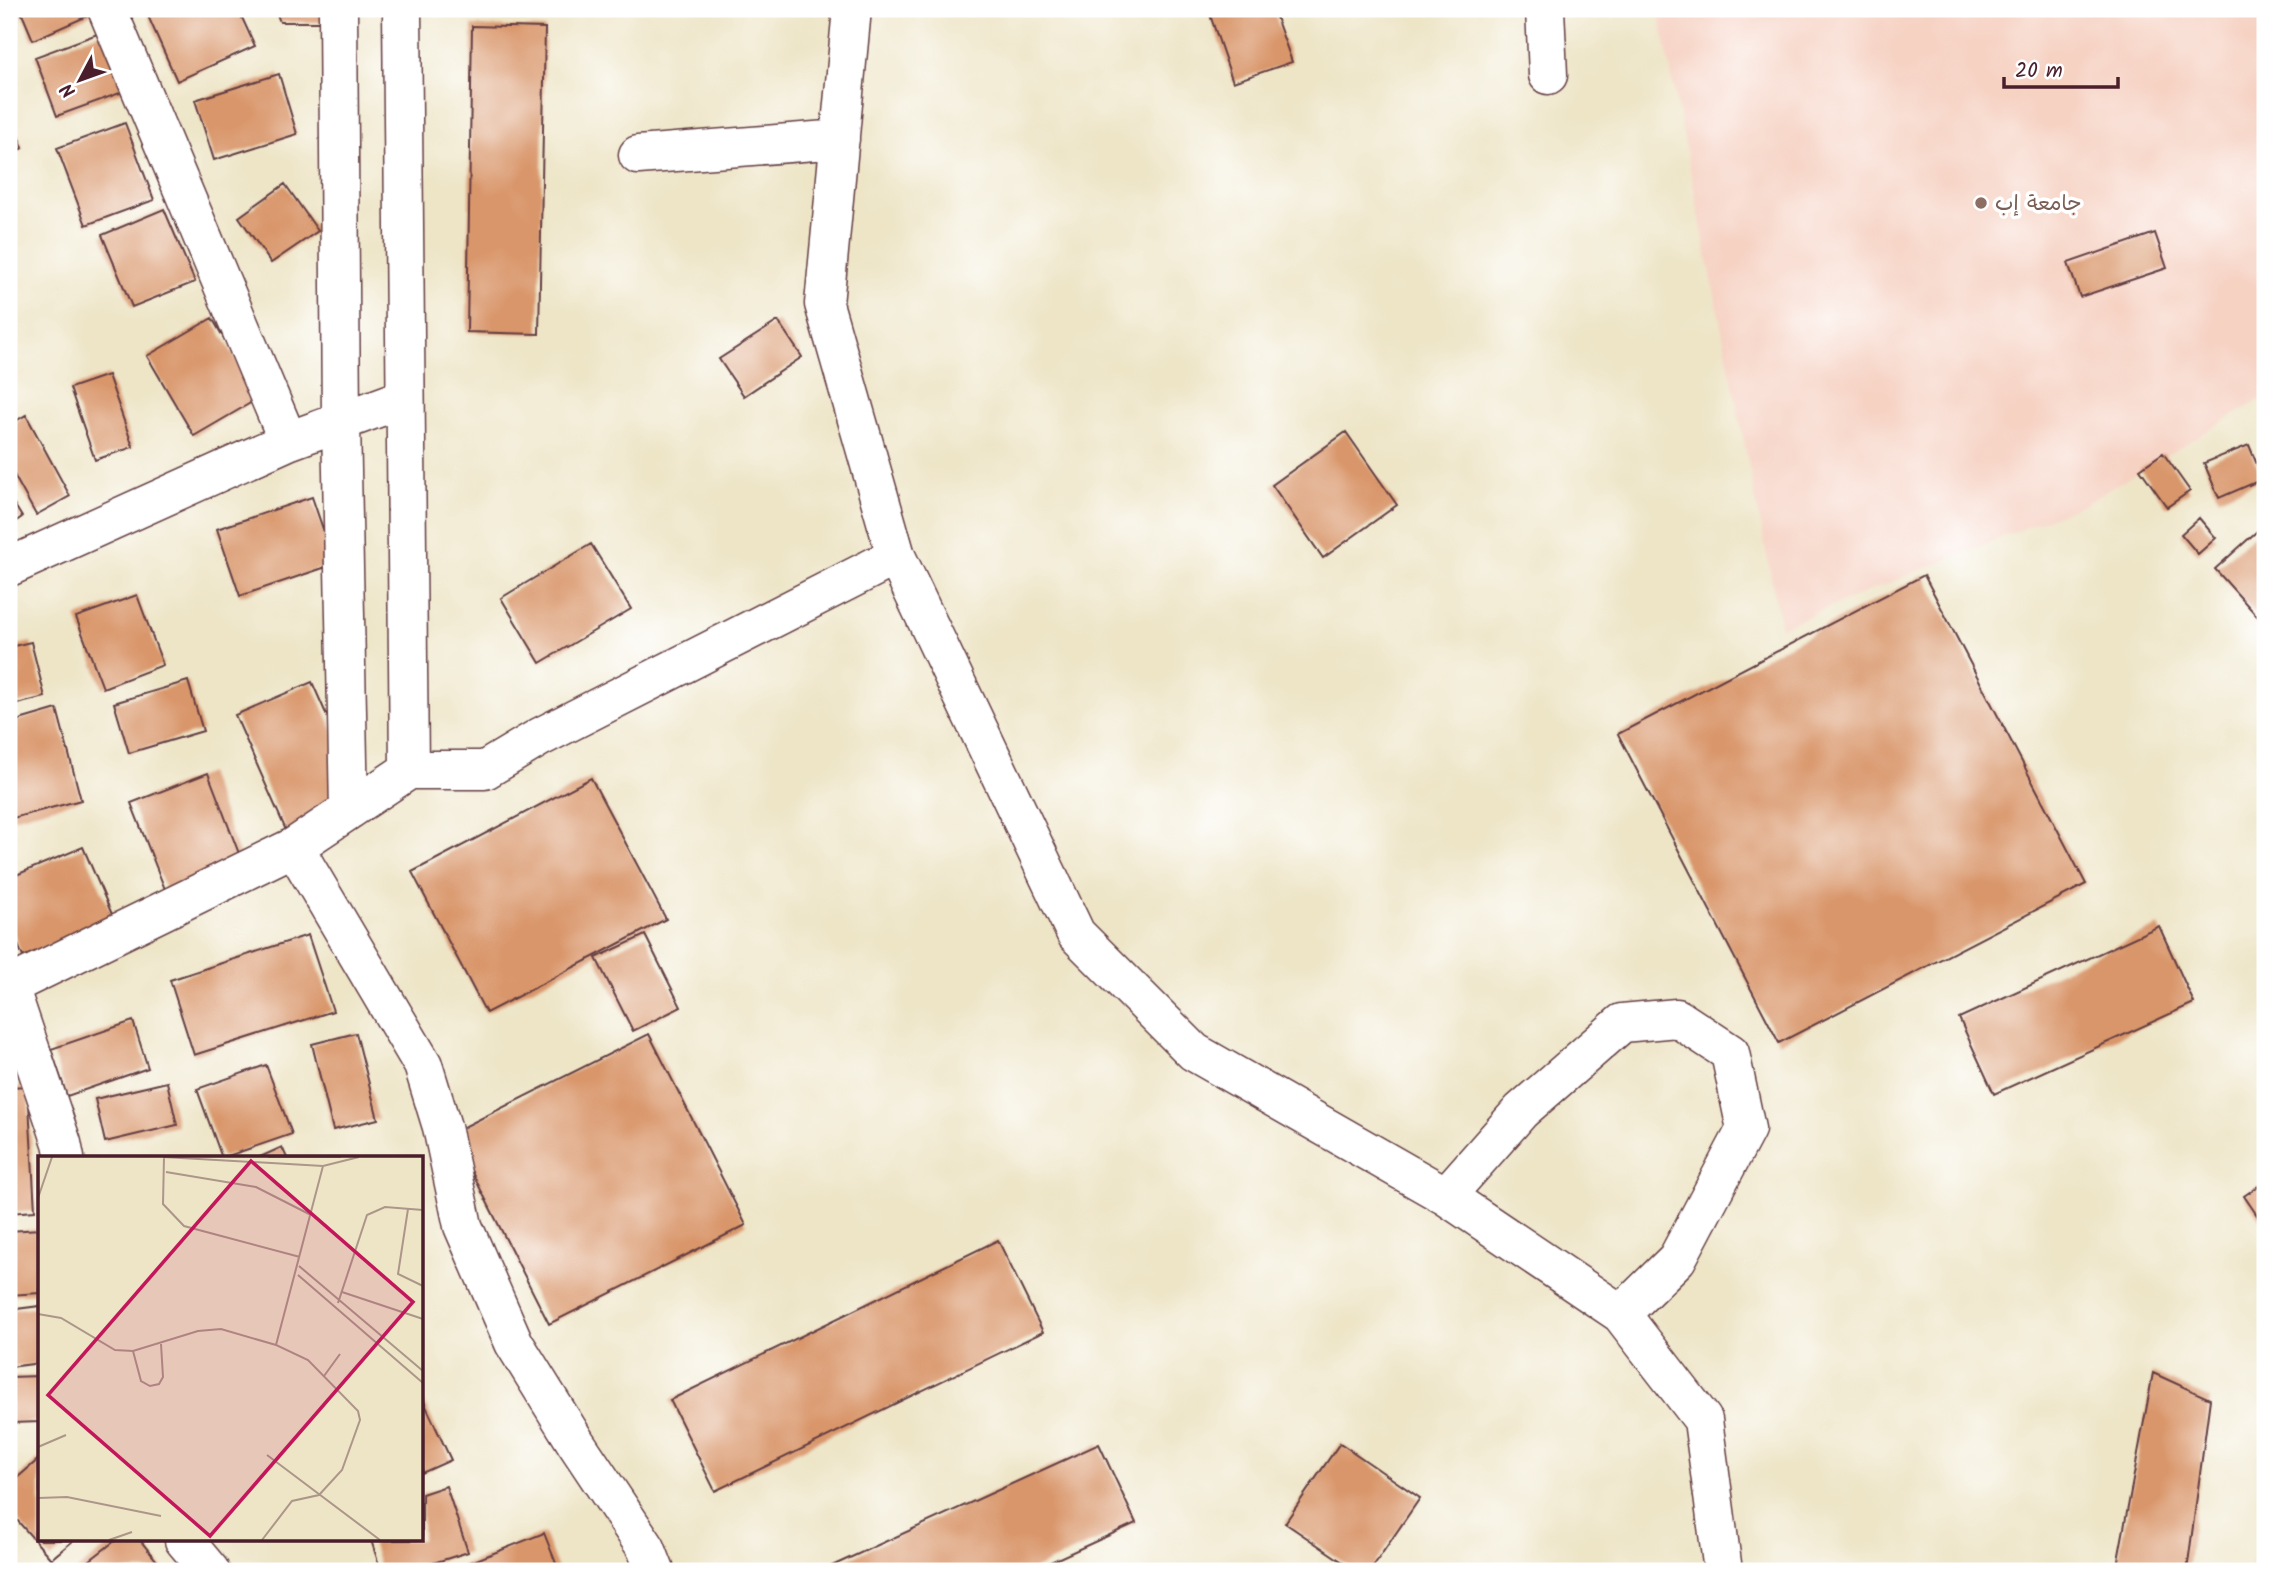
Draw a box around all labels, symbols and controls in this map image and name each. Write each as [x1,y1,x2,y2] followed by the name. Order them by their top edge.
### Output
[46,46,116,116] north arrow
[2004,46,2118,90] scale bar
[2015,55,2063,88] text: 20 m
[53,75,84,104] text: N
[1995,188,2082,221] place label: جامعة إب
[1973,195,1989,211] marker: جامعة إب
[38,1156,424,1542] inset map

